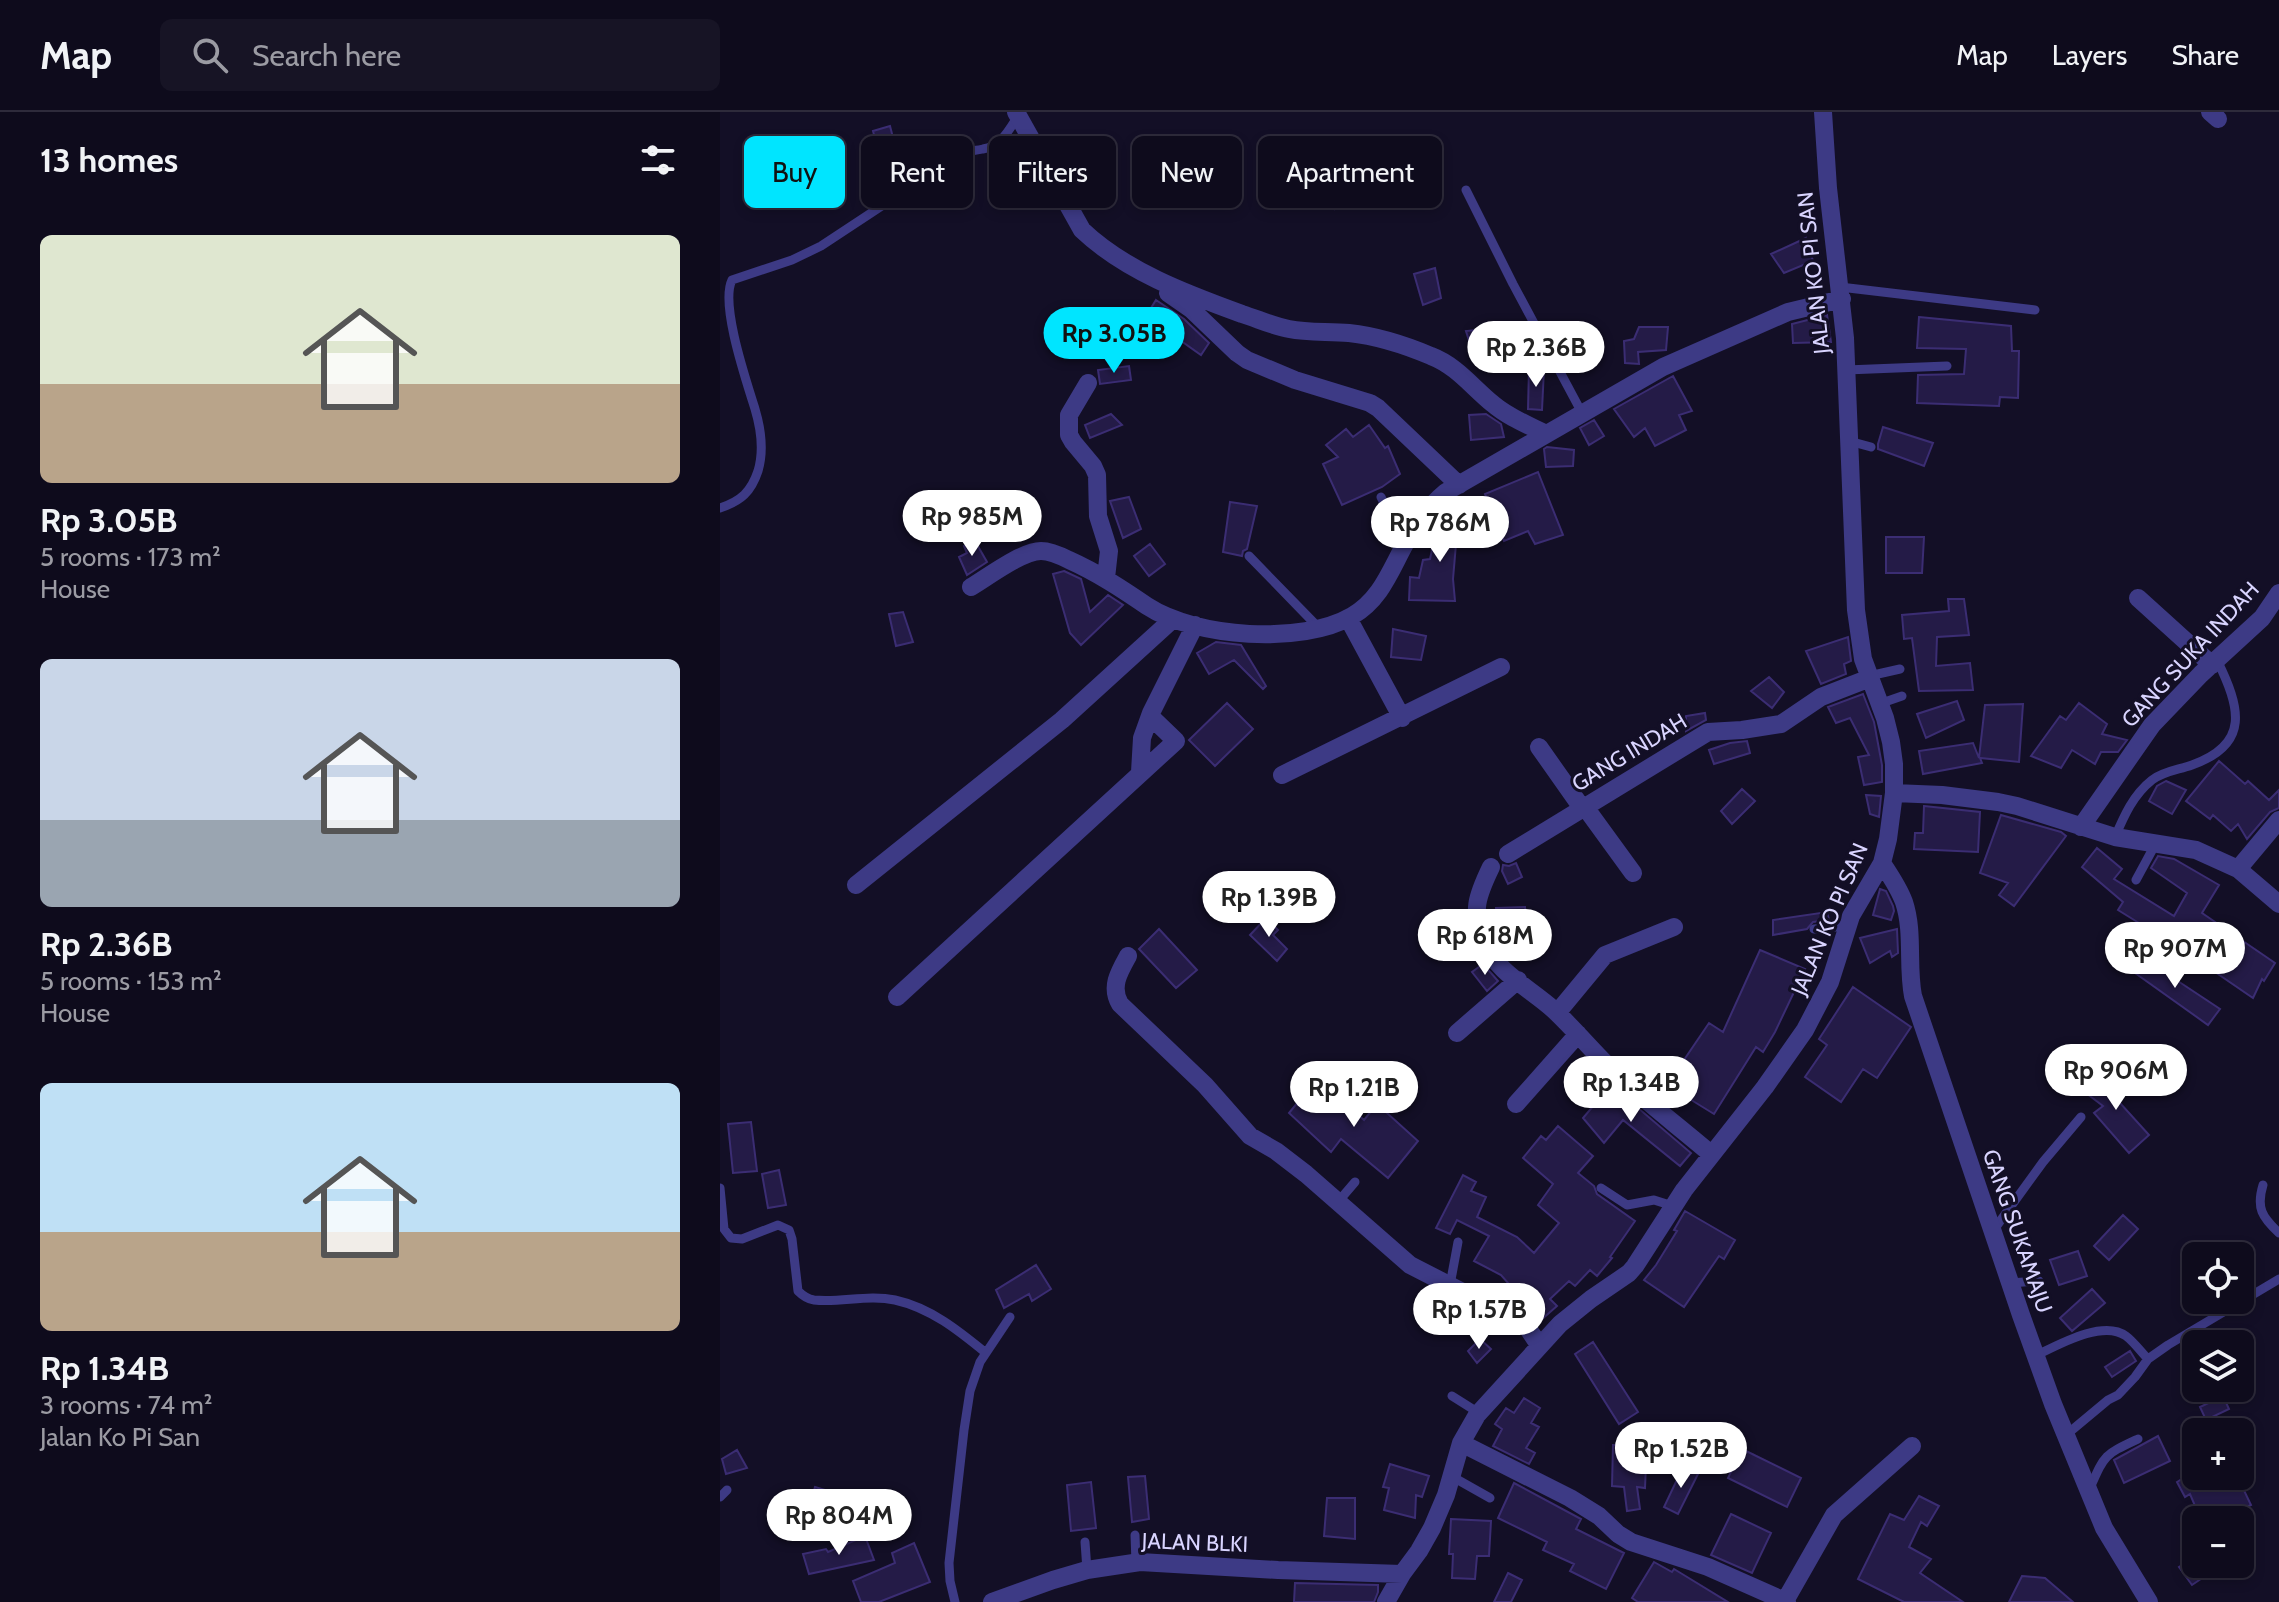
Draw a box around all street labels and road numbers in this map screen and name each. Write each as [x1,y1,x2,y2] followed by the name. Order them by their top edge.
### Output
[1792,191,1836,356] street label: JALAN KO PI SAN
[2116,576,2265,733] street label: GANG SUKA INDAH
[1567,708,1692,797] street label: GANG INDAH
[1785,839,1874,1000] street label: JALAN KO PI SAN
[1977,1146,2058,1317] street label: GANG SUKAMAJU
[1140,1527,1249,1558] street label: JALAN BLKI

